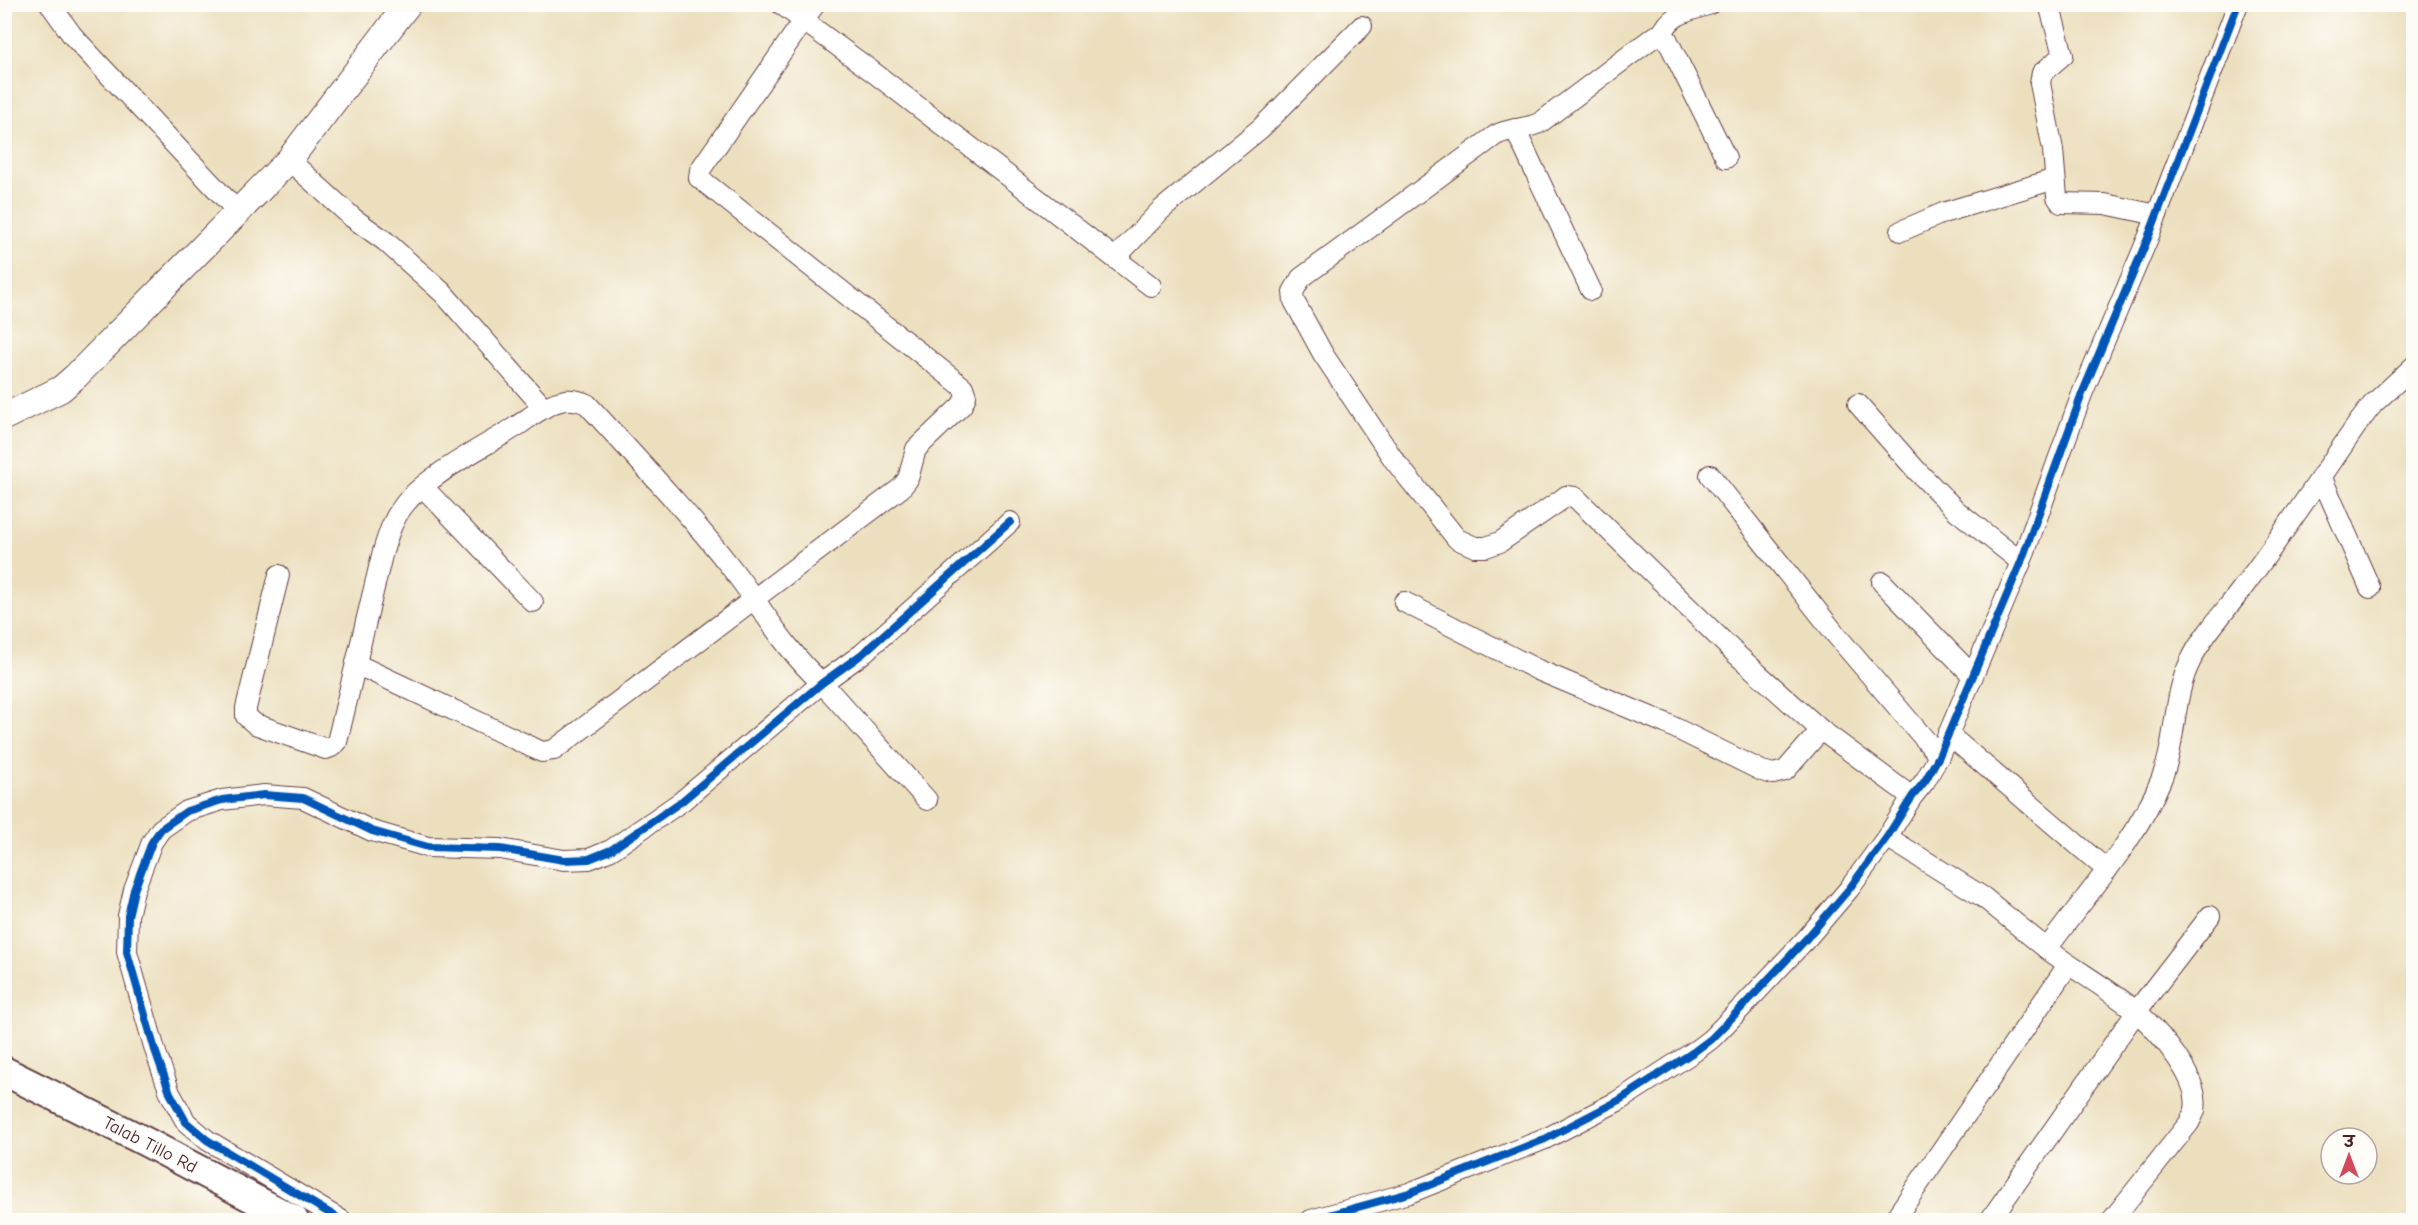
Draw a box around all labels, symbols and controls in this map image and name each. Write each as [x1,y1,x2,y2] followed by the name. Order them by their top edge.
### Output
[99,1112,201,1178] street label: Talab Tillo Rd
[2319,1126,2379,1186] north arrow
[2342,1133,2356,1151] text: उ

